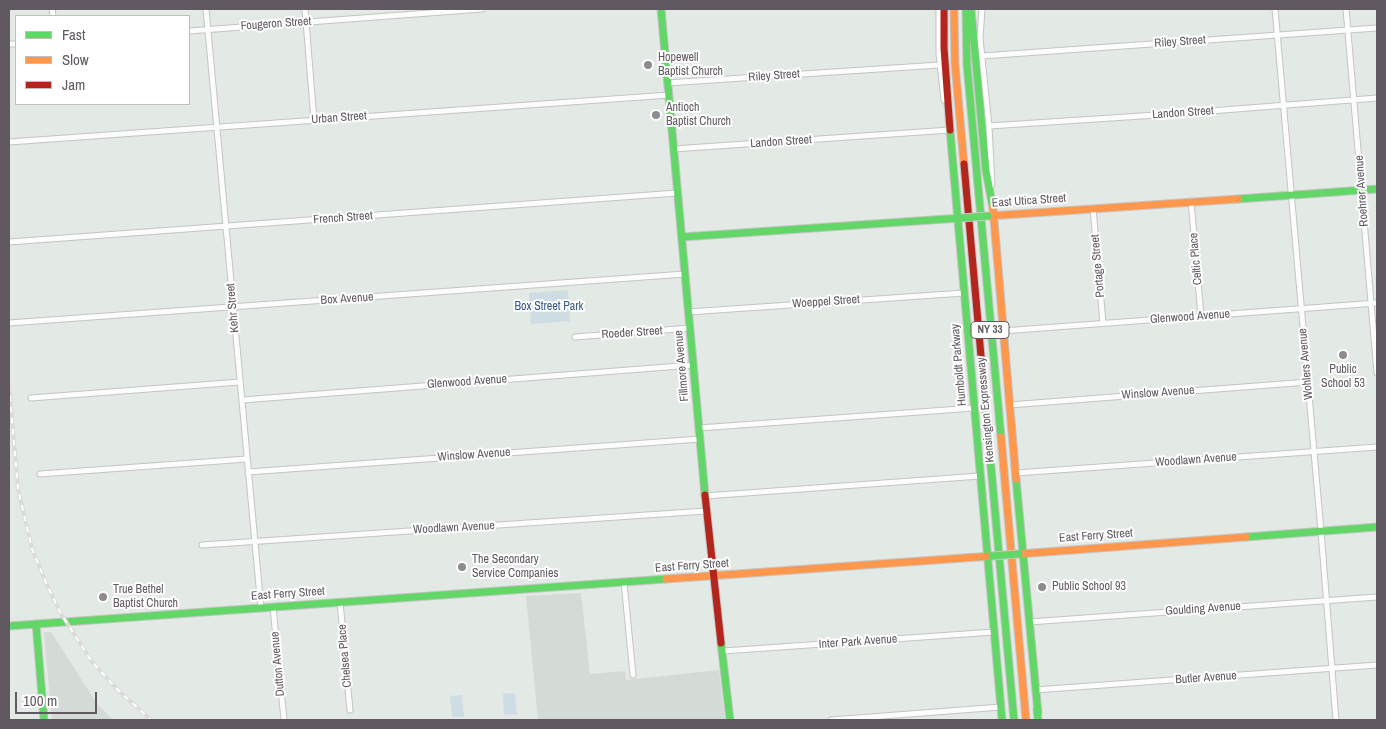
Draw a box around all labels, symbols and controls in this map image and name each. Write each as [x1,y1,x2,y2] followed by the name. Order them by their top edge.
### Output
[240,14,312,34] street label: Fougeron Street
[15,15,190,105] legend
[62,24,85,45] text: Fast
[1154,33,1206,51] street label: Riley Street
[62,49,89,70] text: Slow
[658,51,723,79] place label: Hopewell Baptist Church
[642,59,654,71] marker: Hopewell Baptist Church
[748,67,800,85] street label: Riley Street
[62,74,85,95] text: Jam
[666,101,731,129] place label: Antioch Baptist Church
[1152,104,1214,122] street label: Landon Street
[311,109,367,127] street label: Urban Street
[650,109,662,121] marker: Antioch Baptist Church
[750,133,812,151] street label: Landon Street
[1352,155,1372,227] street label: Roehrer Avenue
[991,191,1067,211] street label: East Utica Street
[313,209,373,227] street label: French Street
[1187,232,1205,286] street label: Celtic Place
[1088,234,1108,298] street label: Portage Street
[224,283,242,333] street label: Kehr Street
[320,290,374,308] street label: Box Avenue
[792,292,860,312] street label: Woeppel Street
[515,300,583,314] park label: Box Street Park
[1149,307,1231,327] street label: Glenwood Avenue
[971,322,1009,338] road number: NY 33
[948,323,970,407] street label: Humboldt Parkway
[601,324,663,342] street label: Roeder Street
[1296,328,1316,400] street label: Wohlers Avenue
[672,330,692,402] street label: Fillmore Avenue
[1337,349,1349,361] marker: Public School 53
[974,357,998,463] street label: Kensington Expressway
[1321,363,1365,391] place label: Public School 53
[426,372,508,392] street label: Glenwood Avenue
[1121,383,1195,403] street label: Winslow Avenue
[437,445,511,465] street label: Winslow Avenue
[1155,450,1237,470] street label: Woodlawn Avenue
[413,519,495,537] street label: Woodlawn Avenue
[1059,526,1133,546] street label: East Ferry Street
[472,553,558,581] place label: The Secondary Service Companies
[655,556,729,576] street label: East Ferry Street
[456,561,468,573] marker: The Secondary Service Companies
[1052,580,1126,594] place label: Public School 93
[1036,581,1048,593] marker: Public School 93
[113,583,178,611] place label: True Bethel Baptist Church
[251,584,325,604] street label: East Ferry Street
[97,591,109,603] marker: True Bethel Baptist Church
[1165,599,1241,619] street label: Goulding Avenue
[335,624,355,688] street label: Chelsea Place
[268,631,288,697] street label: Dutton Avenue
[818,632,898,652] street label: Inter Park Avenue
[1175,669,1237,687] street label: Butler Avenue
[18,682,100,714] scale bar
[23,690,57,711] text: 100 m

